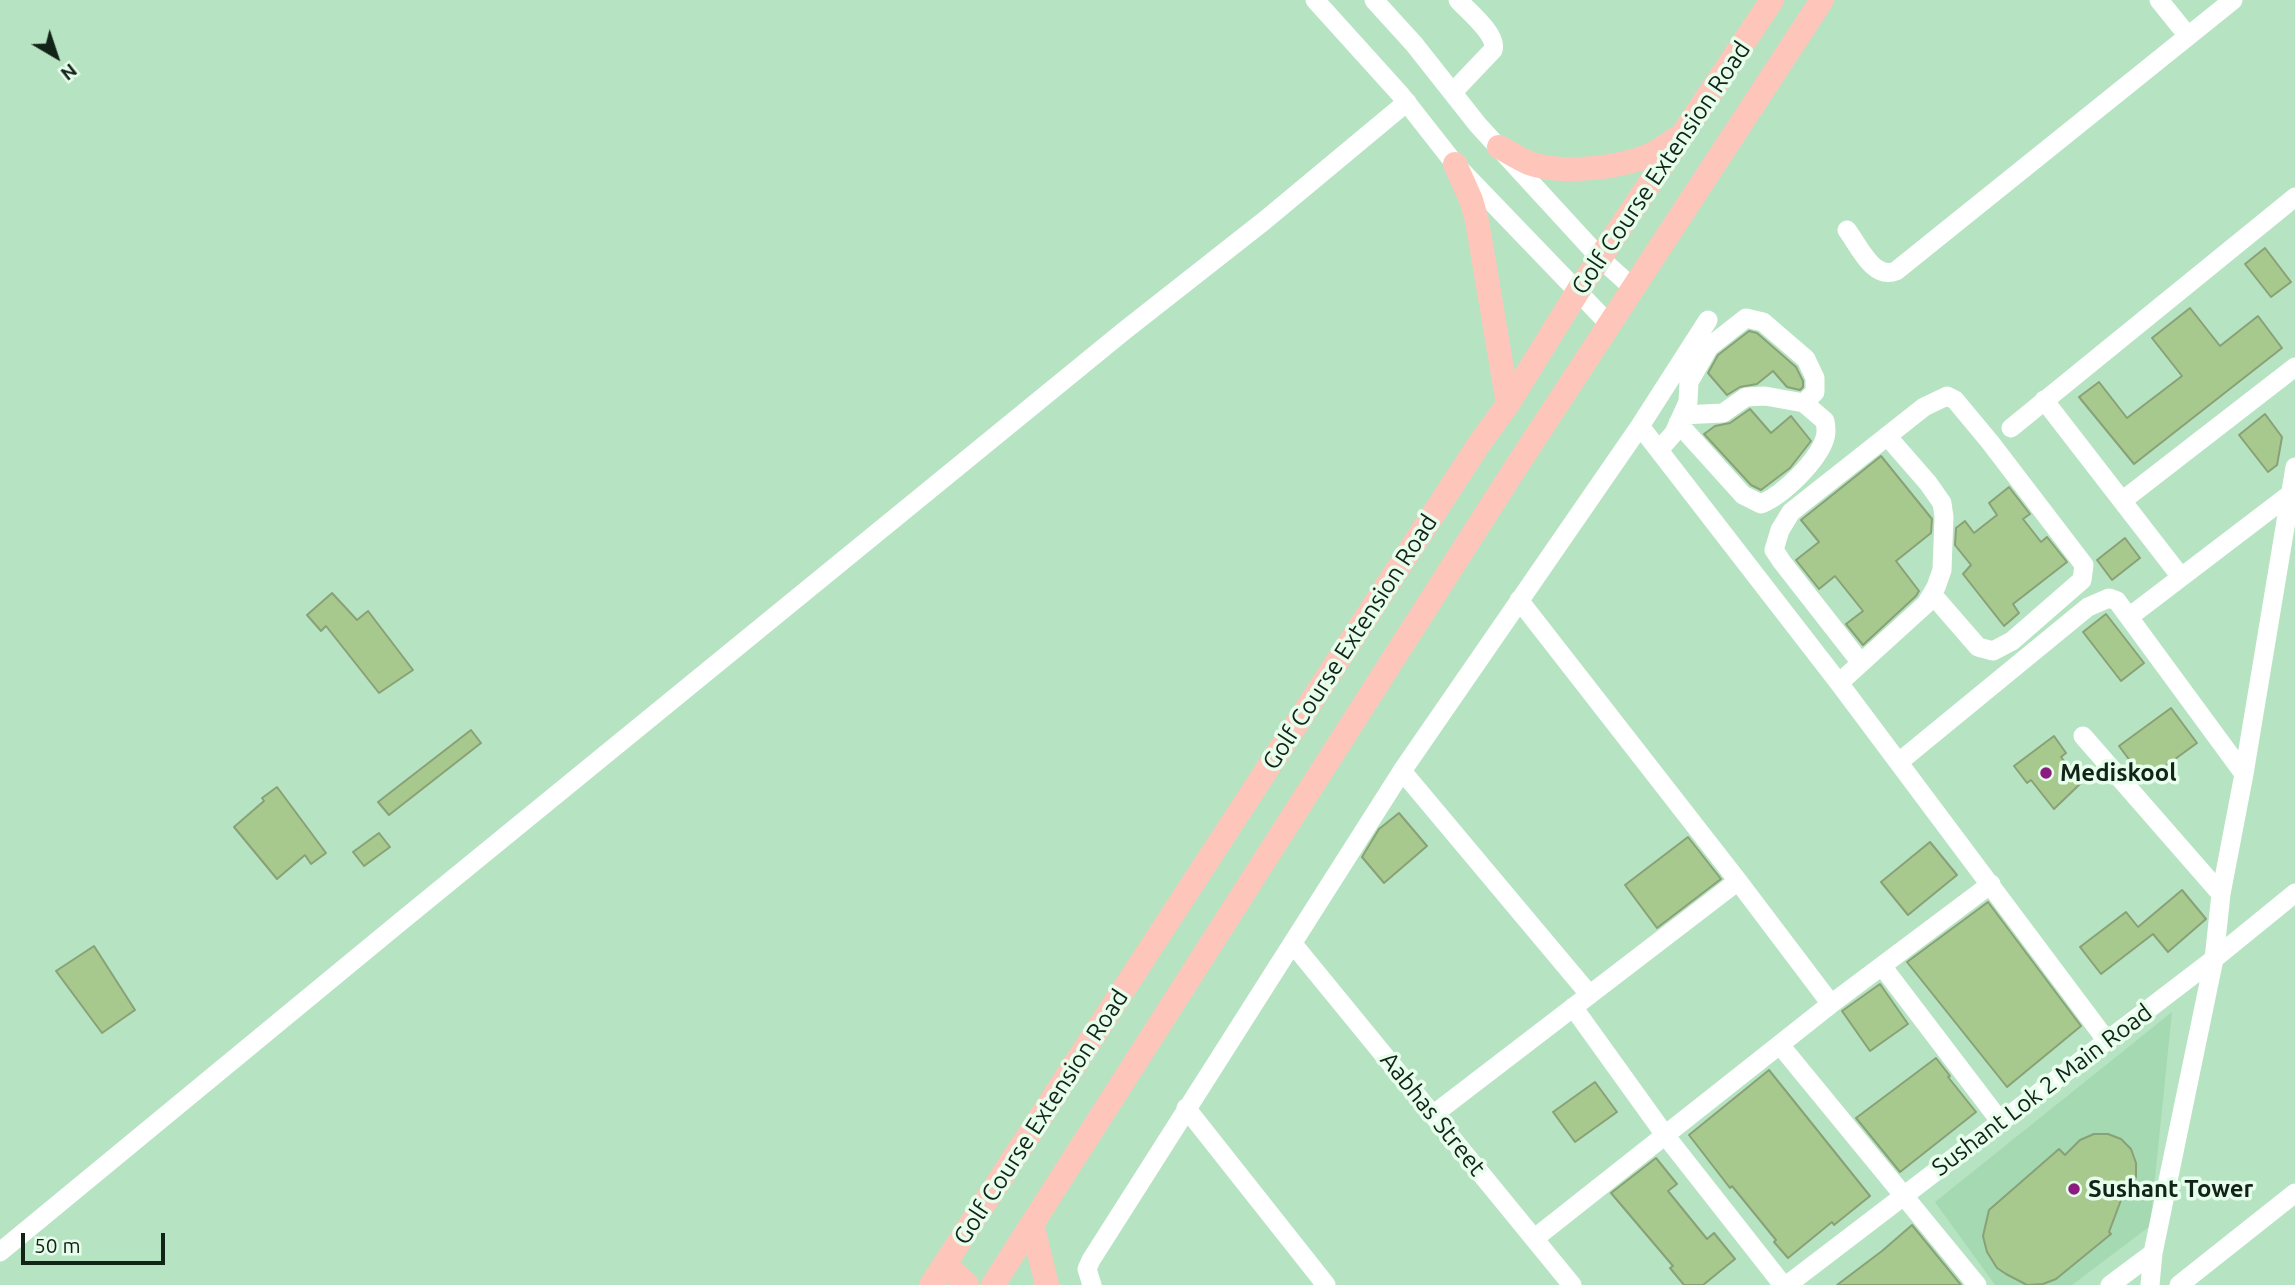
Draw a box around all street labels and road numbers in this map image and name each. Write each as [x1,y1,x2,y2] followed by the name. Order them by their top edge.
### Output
[1566,36,1756,300] street label: Golf Course Extension Road
[1257,509,1443,775] street label: Golf Course Extension Road
[948,984,1134,1250] street label: Golf Course Extension Road
[1926,998,2158,1182] street label: Sushant Lok 2 Main Road
[1374,1046,1492,1182] street label: Aabhas Street

